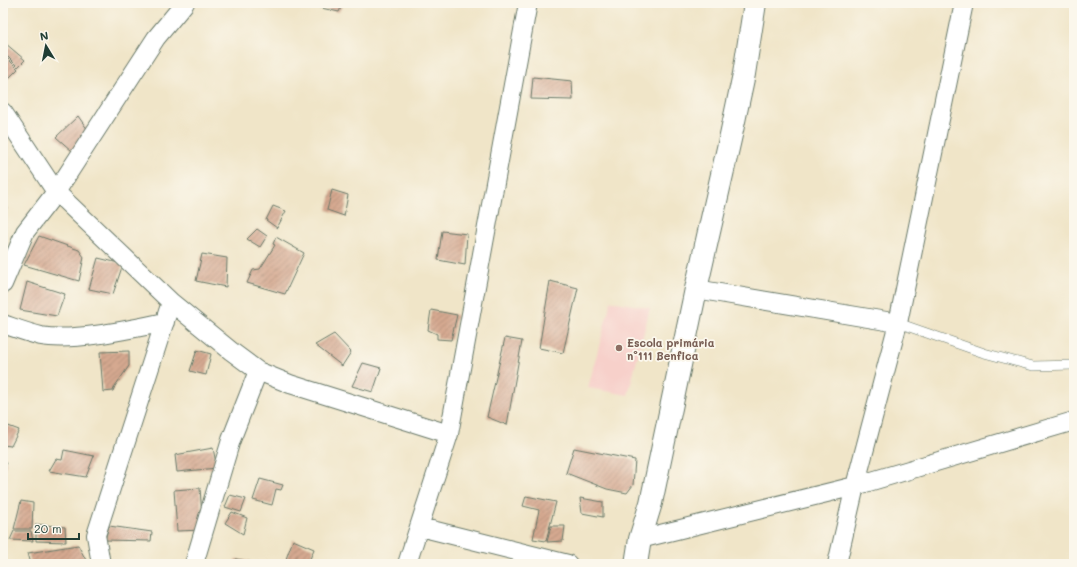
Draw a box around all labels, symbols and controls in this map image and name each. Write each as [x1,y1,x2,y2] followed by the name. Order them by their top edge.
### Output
[26,26,66,66] north arrow
[39,28,50,44] text: N
[627,335,715,363] place label: Escola primária n°111 Benfica
[614,343,624,353] marker: Escola primária n°111 Benfica
[28,515,79,541] scale bar
[34,520,62,536] text: 20 m

